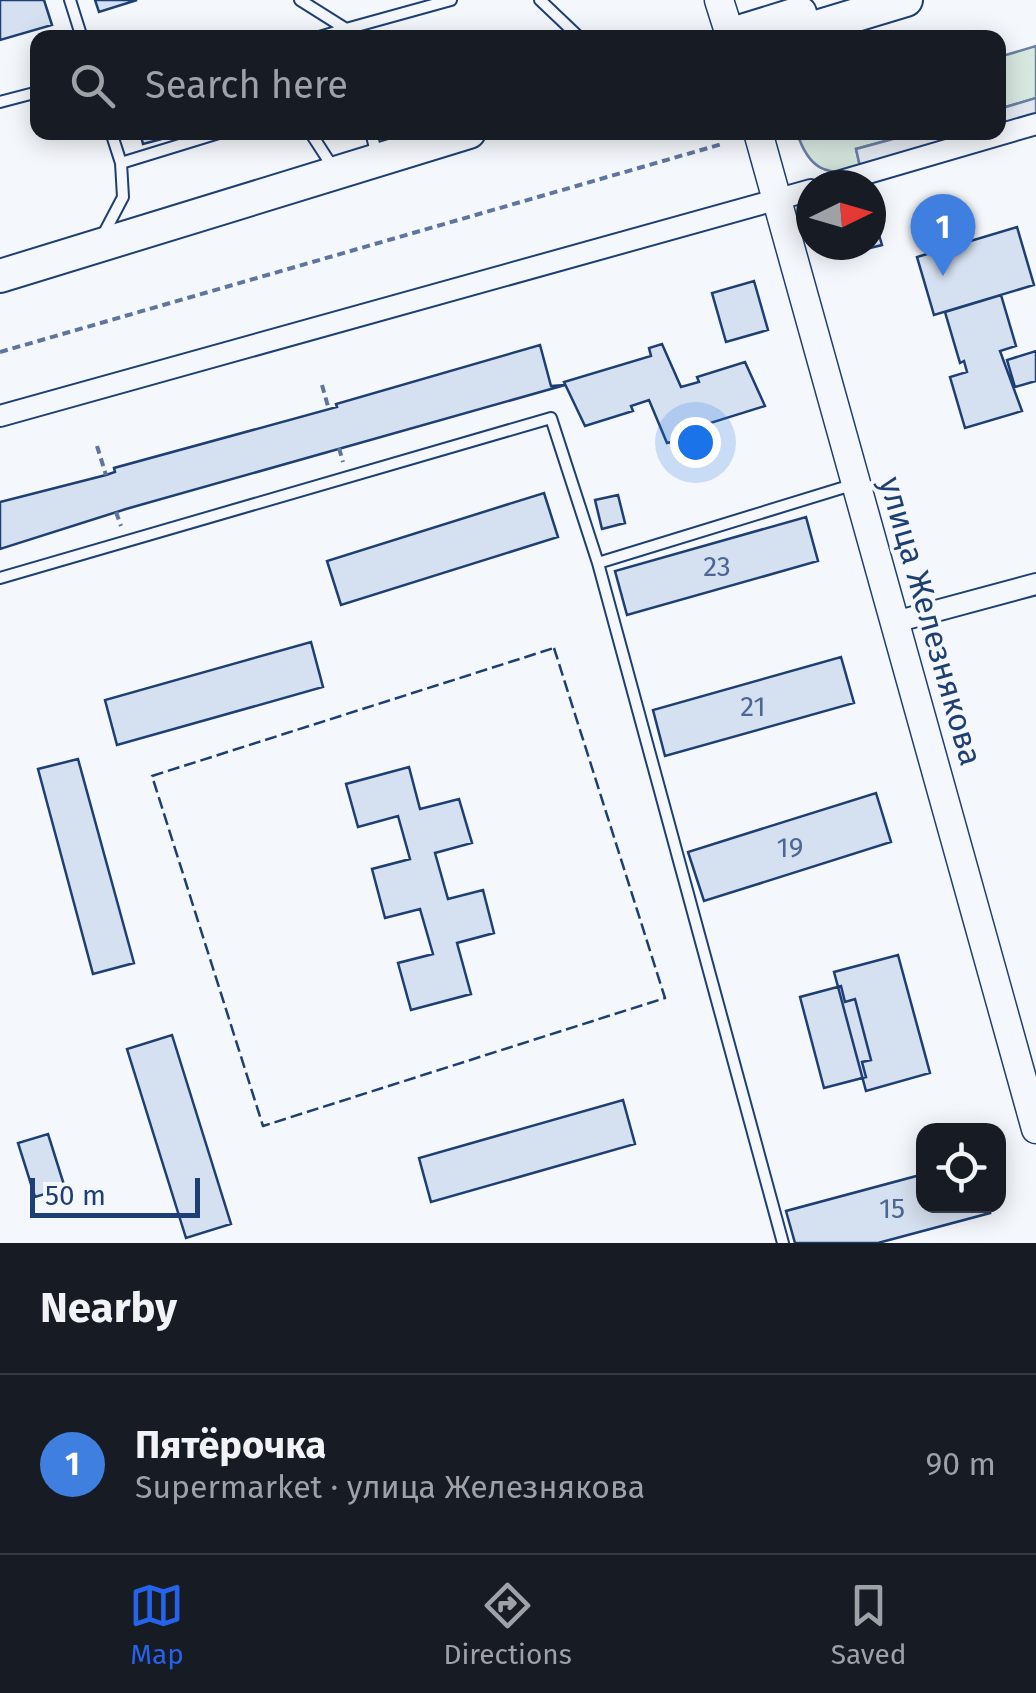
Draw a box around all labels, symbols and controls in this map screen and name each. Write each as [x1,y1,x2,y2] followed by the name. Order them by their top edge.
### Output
[30,30,1006,140] search box
[65,58,120,113] icon: search
[145,62,348,108] text: Search here
[796,170,886,260] north arrow
[910,194,976,276] pin: 1
[670,417,721,468] your location
[872,472,990,770] street label: улица Железнякова
[703,550,731,583] house number: 23
[740,690,766,723] house number: 21
[777,831,803,864] house number: 19
[916,1123,1006,1213] map controls
[916,1123,1006,1213] button: locate
[30,1173,200,1218] scale bar
[45,1179,106,1212] text: 50 m
[879,1192,905,1225] house number: 15
[40,1283,177,1333] text: Nearby
[135,1422,326,1468] text: Пятёрочка
[65,1445,80,1483] text: 1
[925,1445,996,1483] text: 90 m
[135,1468,645,1506] text: Supermarket · улица Железнякова
[129,1578,184,1671] tab: Map
[443,1578,572,1671] tab: Directions
[831,1578,907,1671] tab: Saved

